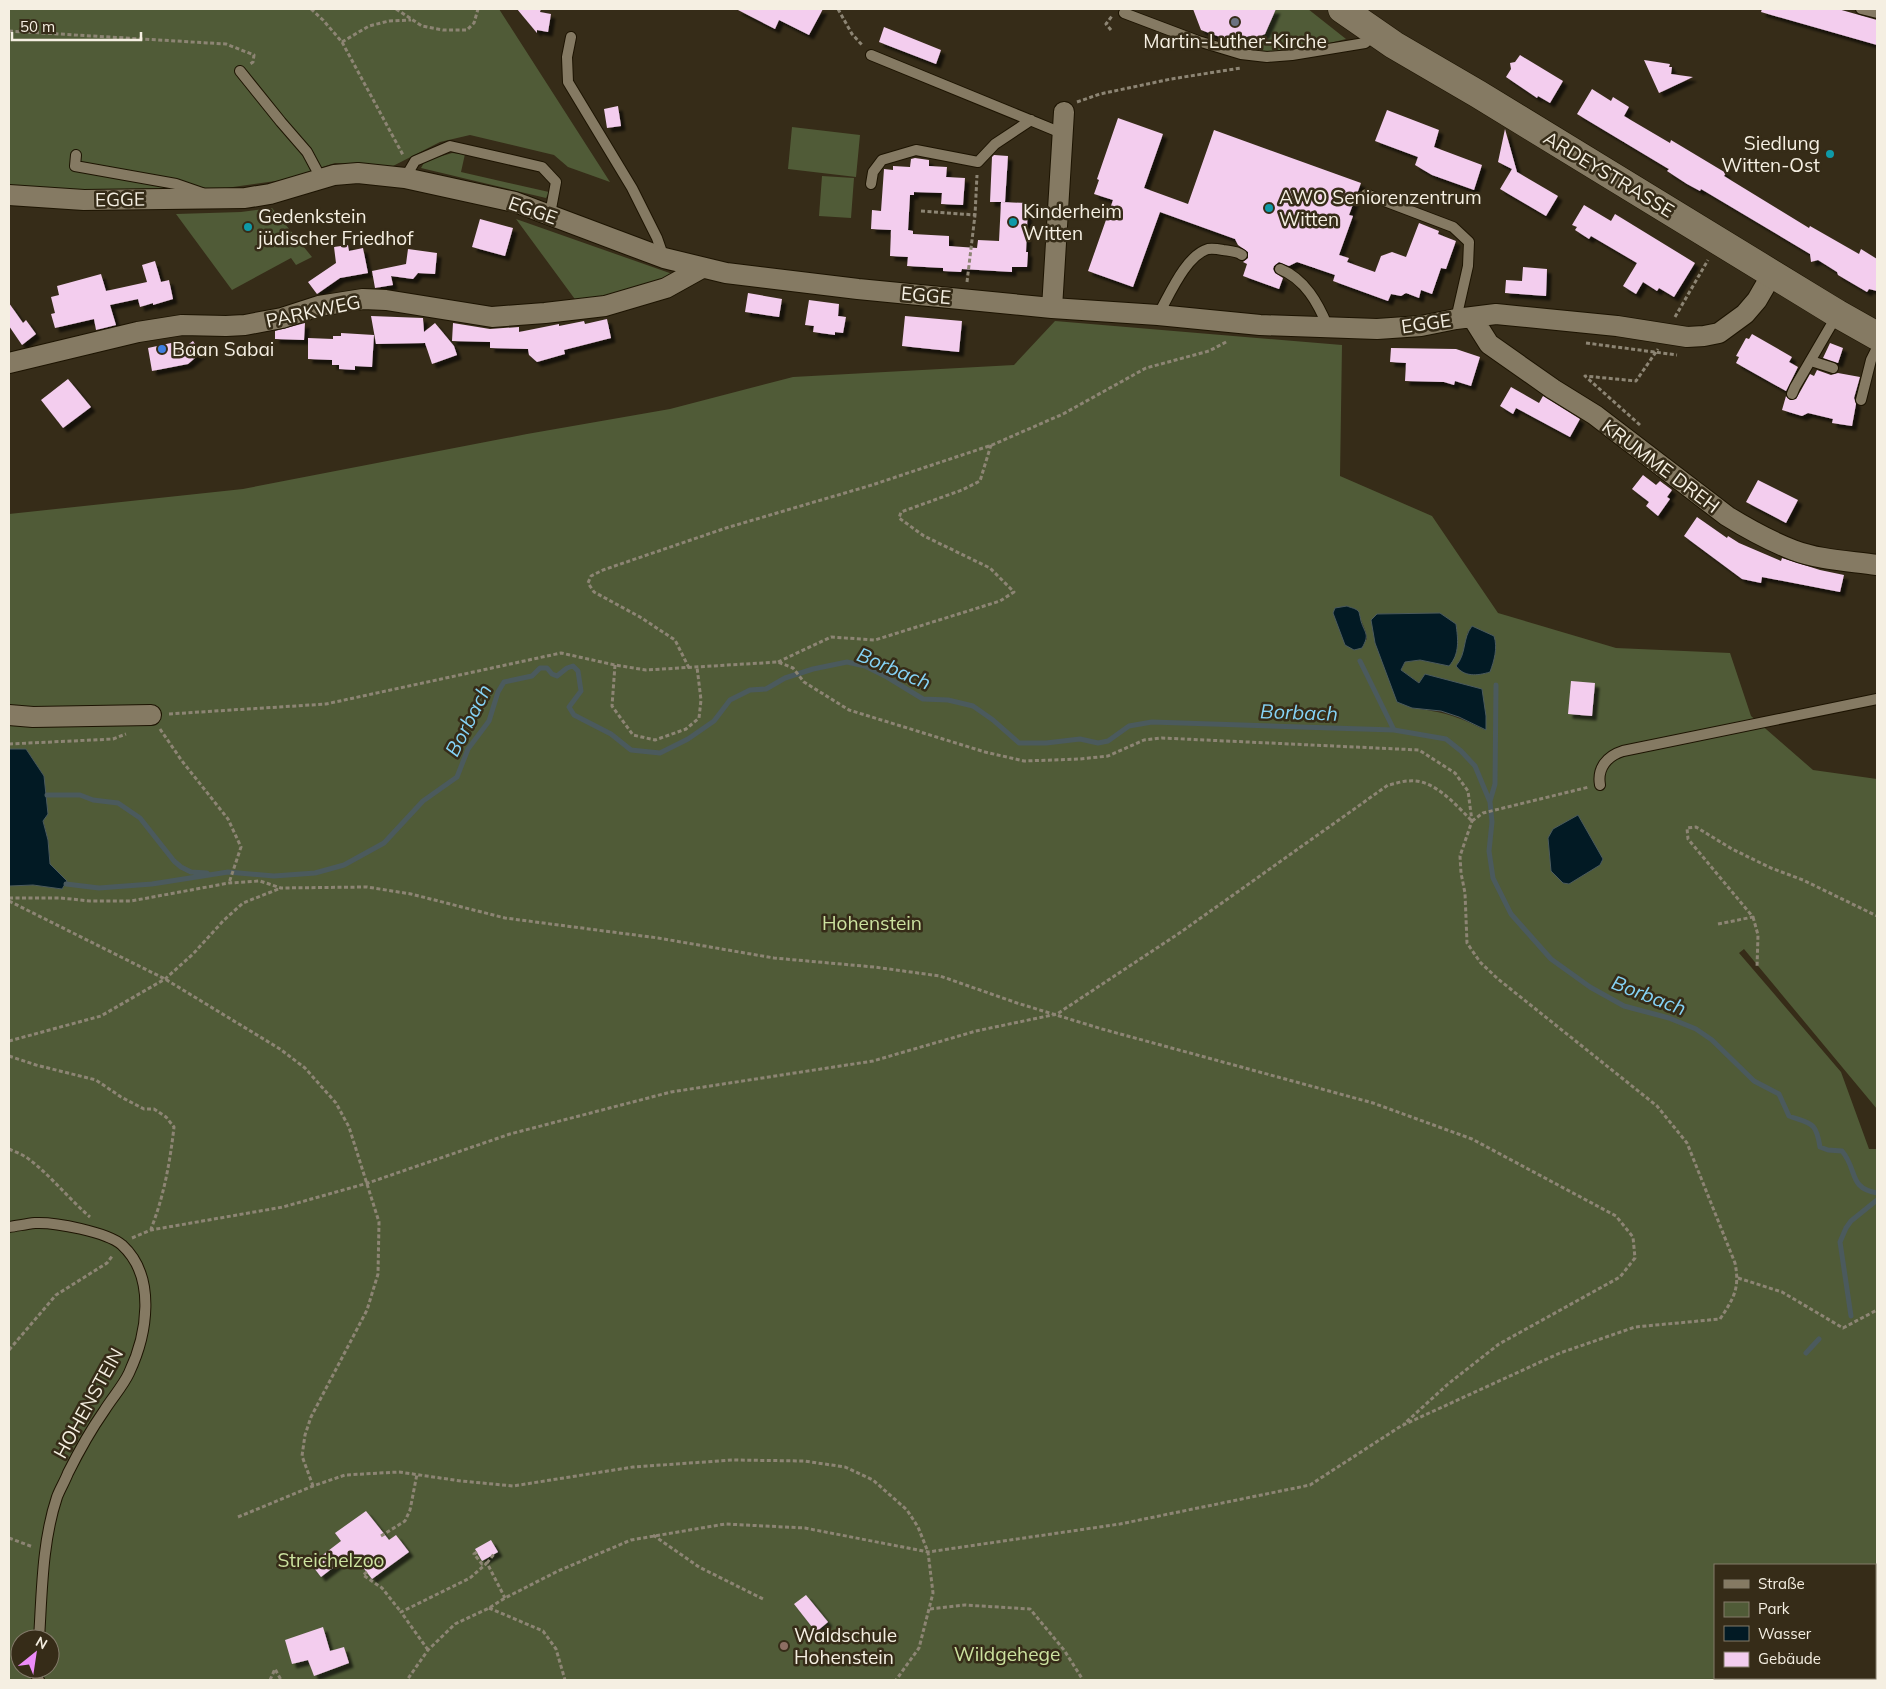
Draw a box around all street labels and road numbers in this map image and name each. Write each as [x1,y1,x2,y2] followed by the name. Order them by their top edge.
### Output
[1539,126,1679,222] street label: ARDEYSTRASSE
[95,187,145,211] street label: EGGE
[505,191,561,229] street label: EGGE
[900,281,952,309] street label: EGGE
[264,289,362,333] street label: PARKWEG
[1400,308,1452,338] street label: EGGE
[1598,414,1724,518] street label: KRUMME DREH
[48,1344,128,1462] street label: HOHENSTEIN

